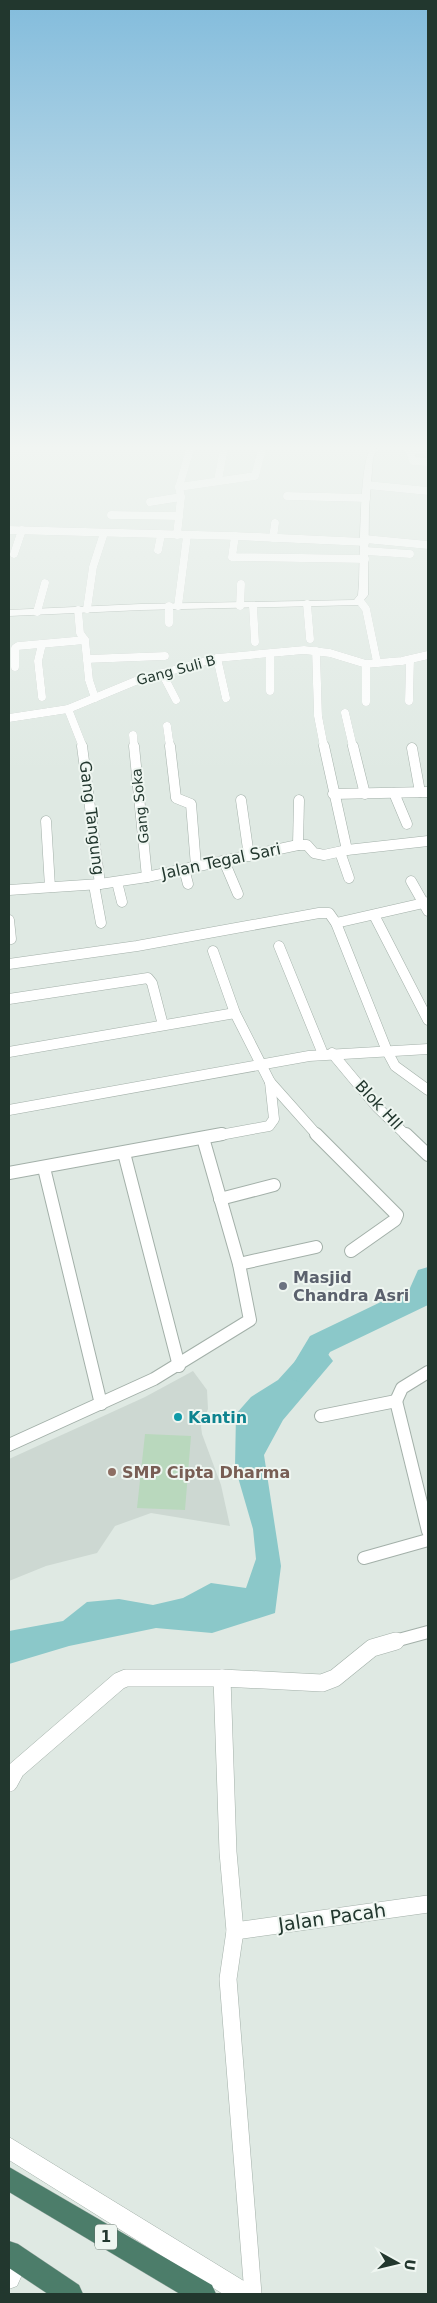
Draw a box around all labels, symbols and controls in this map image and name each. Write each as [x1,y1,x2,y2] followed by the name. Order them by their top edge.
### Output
[135,652,217,688] street label: Gang Suli B
[76,760,108,876] street label: Gang Tangung
[128,768,152,844] street label: Gang Soka
[159,839,282,883] street label: Jalan Tegal Sari
[351,1076,407,1134] street label: Blok HII
[293,1268,409,1305] place label: Masjid Chandra Asri
[277,1280,289,1292] marker: Masjid Chandra Asri
[188,1408,247,1427] place label: Kantin
[172,1411,184,1423] marker: Kantin
[122,1463,290,1482] place label: SMP Cipta Dharma
[106,1466,118,1478] marker: SMP Cipta Dharma
[276,1899,387,1936] street label: Jalan Pacah
[95,2224,117,2250] road number: 1
[372,2238,422,2288] north arrow
[401,2258,419,2272] text: U

